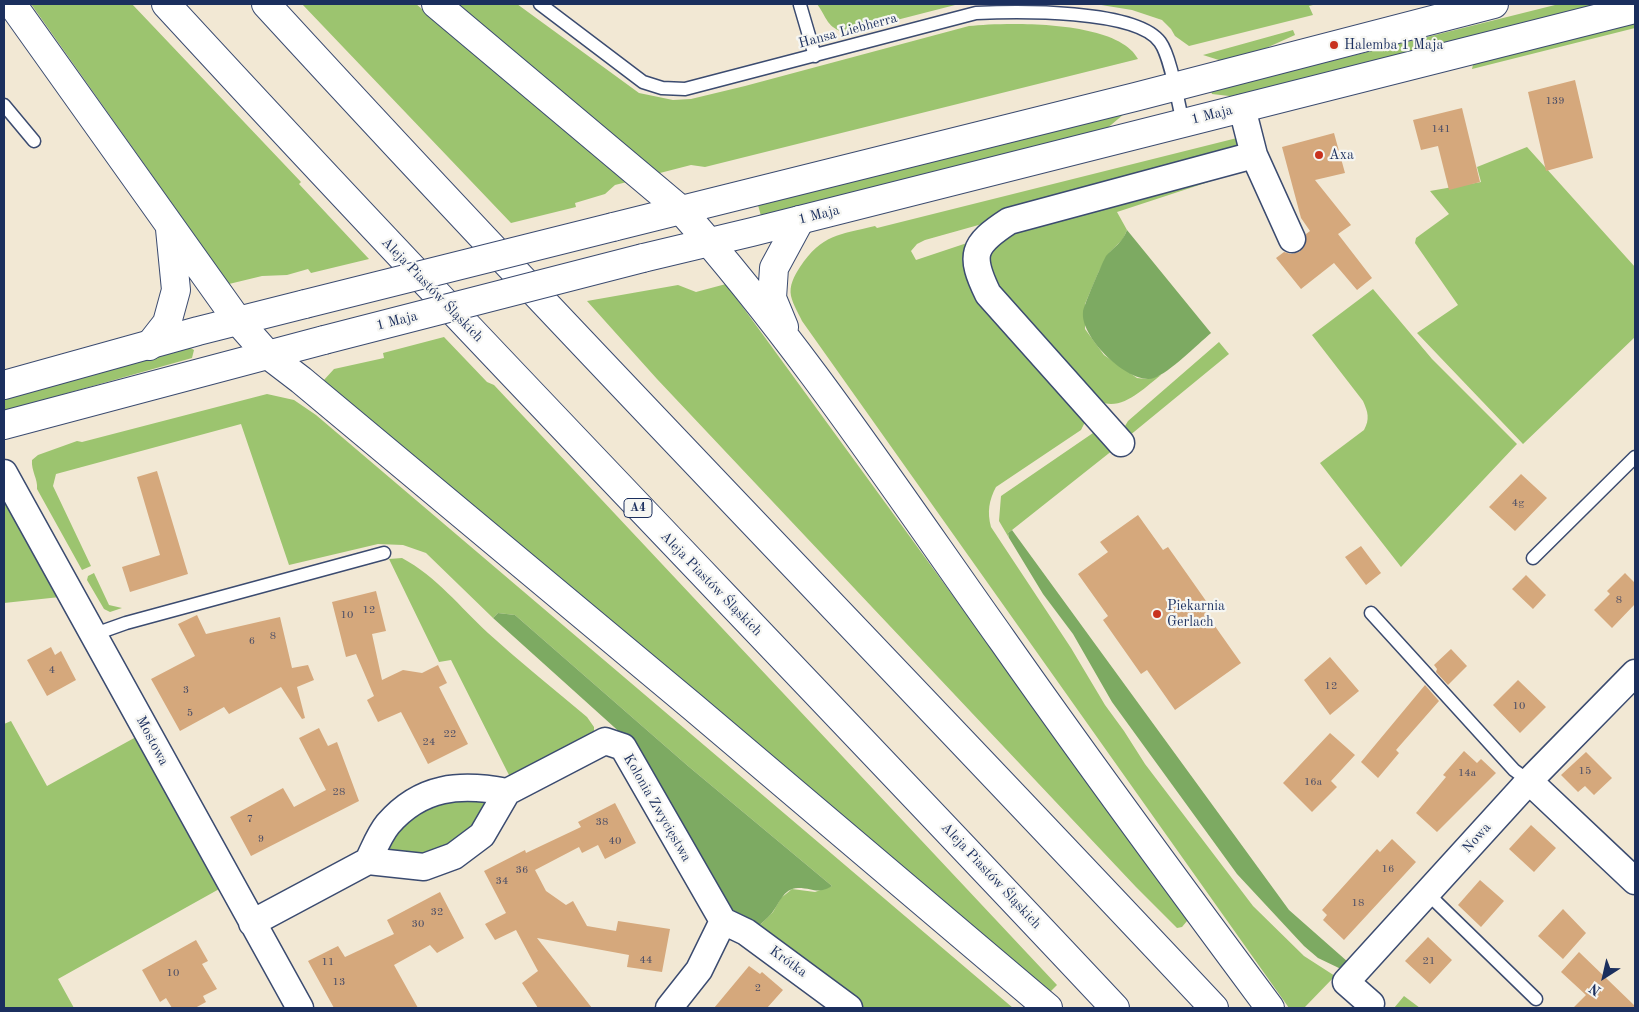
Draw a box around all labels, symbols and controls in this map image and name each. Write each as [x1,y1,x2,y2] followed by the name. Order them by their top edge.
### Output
[797,10,899,52] street label: Hansa Liebherra
[1344,37,1443,53] place label: Halemba 1 Maja
[1328,39,1340,51] marker: Halemba 1 Maja
[1545,94,1565,108] house number: 139
[1190,102,1234,128] street label: 1 Maja
[1431,122,1451,136] house number: 141
[1329,147,1354,163] place label: Axa
[1313,149,1325,161] marker: Axa
[797,202,841,228] street label: 1 Maja
[378,234,486,346] street label: Aleja Piastów Śląskich
[375,308,419,334] street label: 1 Maja
[1512,496,1524,510] house number: 4g
[624,498,652,518] road number: A4
[657,528,765,640] street label: Aleja Piastów Śląskich
[1616,593,1622,607] house number: 8
[1167,598,1225,630] place label: Piekarnia Gerlach
[363,603,375,617] house number: 12
[341,608,353,622] house number: 10
[1151,608,1163,620] marker: Piekarnia Gerlach
[270,629,276,643] house number: 8
[249,634,255,648] house number: 6
[49,663,55,677] house number: 4
[1325,679,1337,693] house number: 12
[183,683,189,697] house number: 3
[1513,699,1525,713] house number: 10
[187,706,193,720] house number: 5
[132,713,172,769] street label: Mostowa
[444,727,456,741] house number: 22
[423,735,435,749] house number: 24
[619,751,695,865] street label: Kolonia Zwycięstwa
[1579,764,1591,778] house number: 15
[1458,766,1476,780] house number: 14a
[1304,775,1322,789] house number: 16a
[333,785,345,799] house number: 28
[247,812,253,826] house number: 7
[596,815,608,829] house number: 38
[937,819,1045,933] street label: Aleja Piastów Śląskich
[1459,819,1495,857] street label: Nowa
[258,832,264,846] house number: 9
[609,834,621,848] house number: 40
[1382,862,1394,876] house number: 16
[516,863,528,877] house number: 36
[496,874,508,888] house number: 34
[1352,896,1364,910] house number: 18
[431,905,443,919] house number: 32
[412,917,424,931] house number: 30
[766,943,810,981] street label: Krótka
[1579,952,1629,1002] north arrow
[640,953,652,967] house number: 44
[1423,954,1435,968] house number: 21
[322,955,334,969] house number: 11
[167,966,179,980] house number: 10
[333,975,345,989] house number: 13
[1587,980,1604,998] text: N
[755,981,761,995] house number: 2

